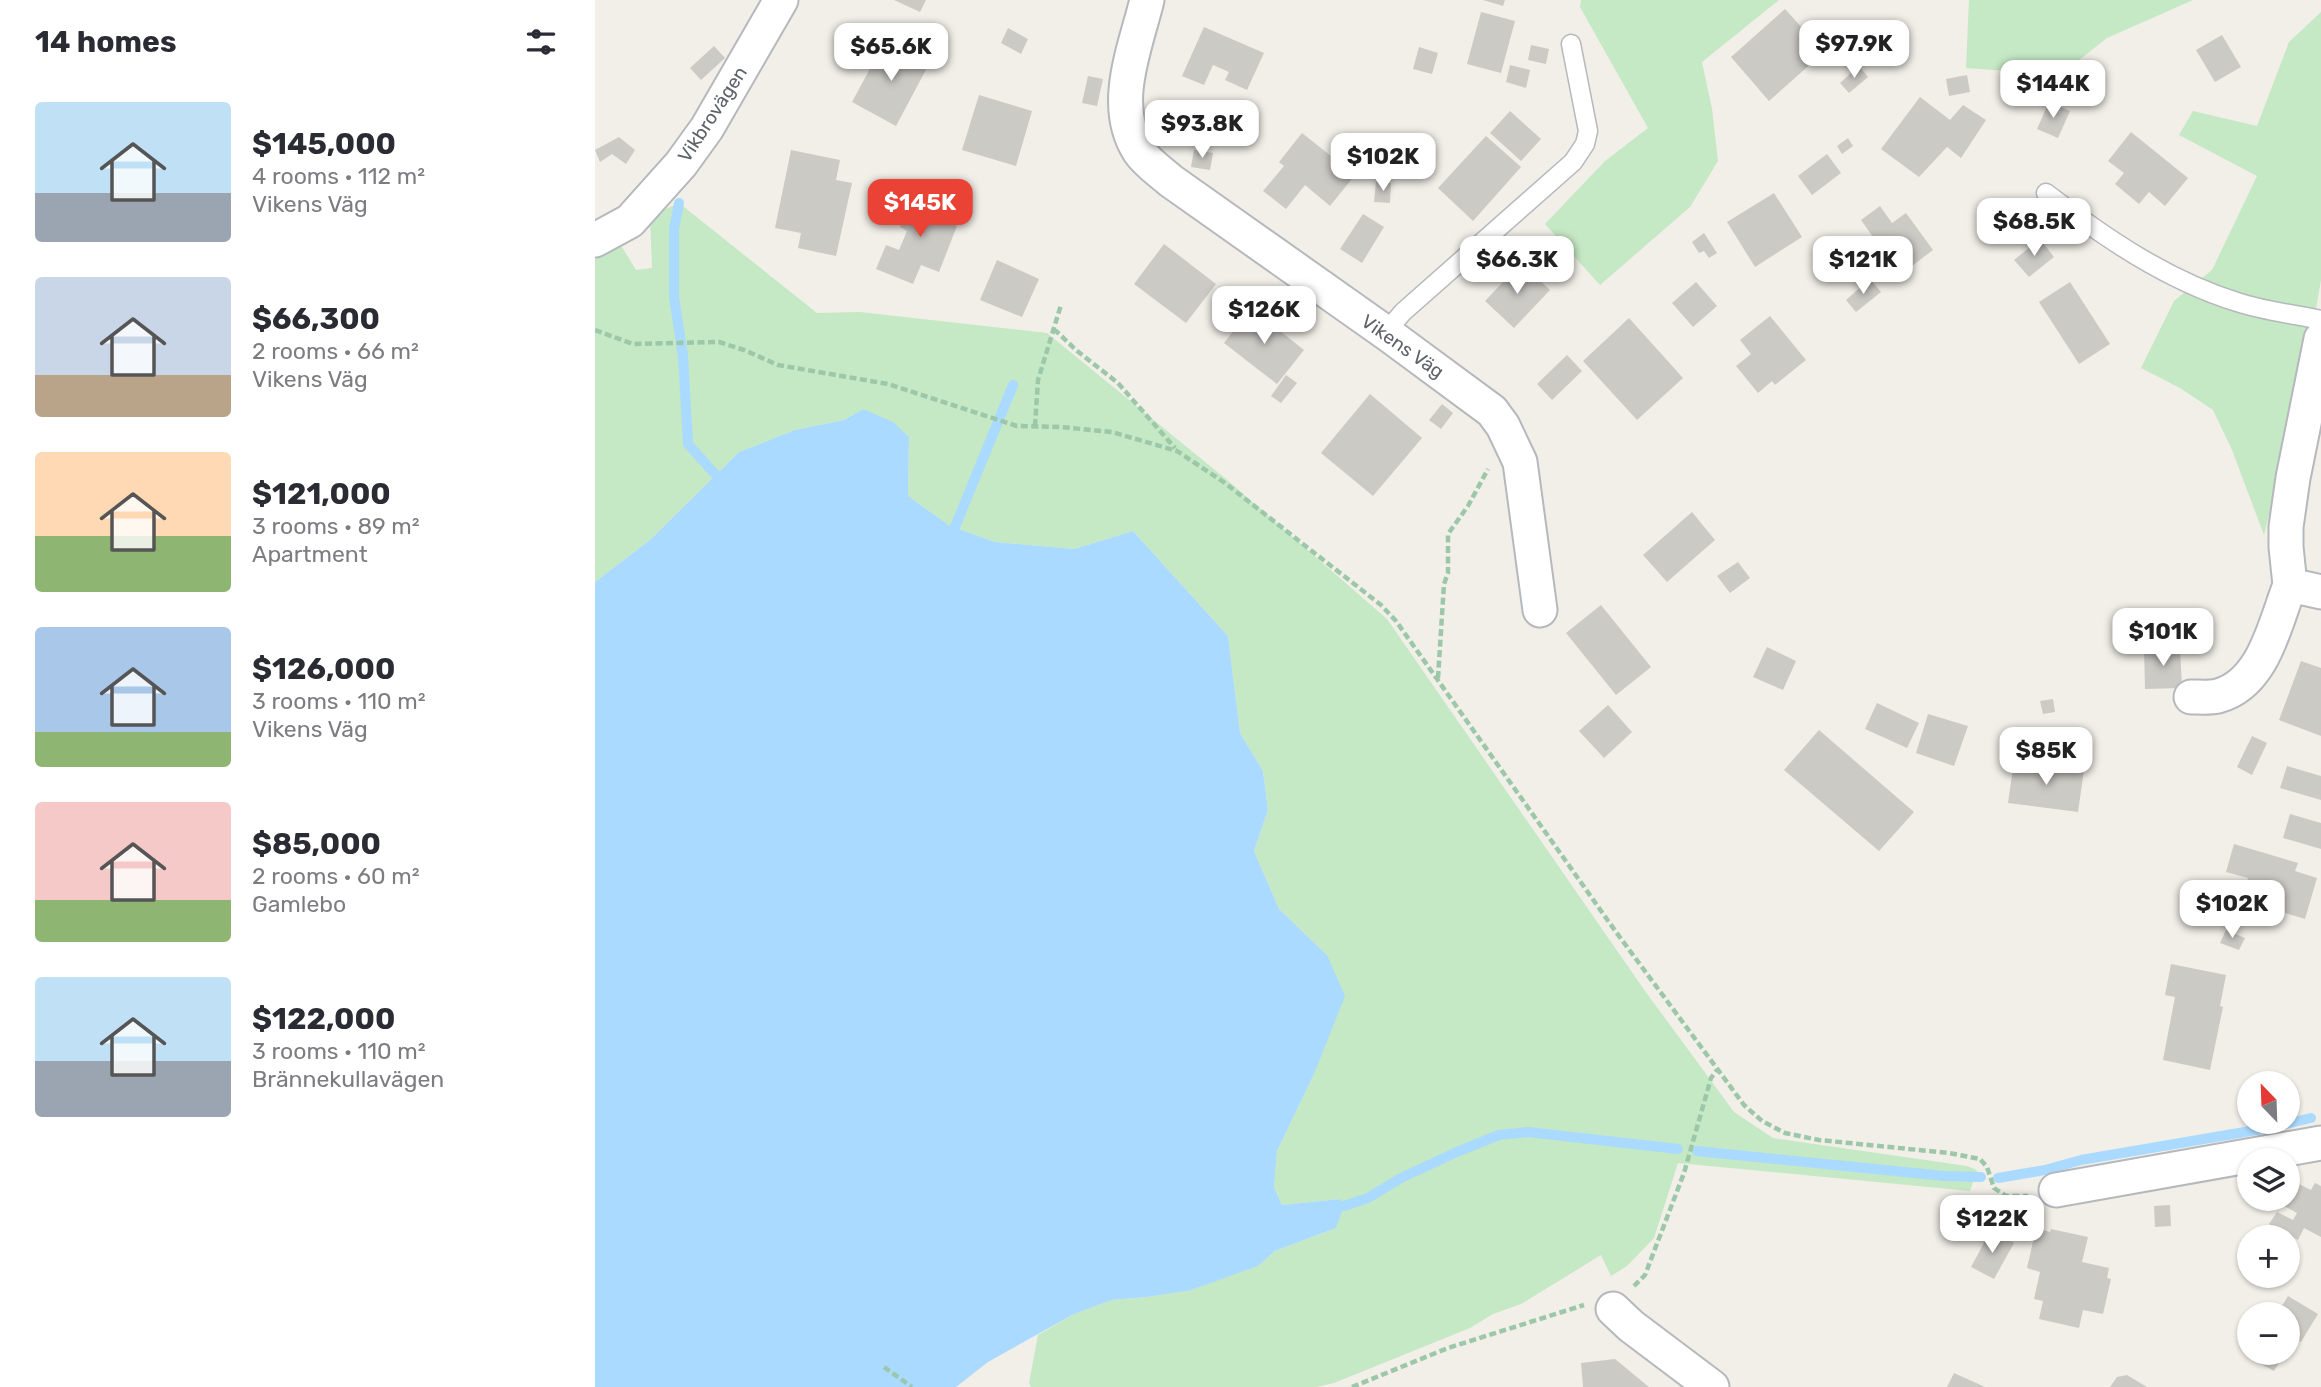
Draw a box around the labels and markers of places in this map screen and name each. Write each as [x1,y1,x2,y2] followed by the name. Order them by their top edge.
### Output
[1797,20,1911,80] pin: $97.9K
[834,24,948,83] pin: $65.6K
[2004,60,2102,120] pin: $144K
[1145,100,1259,160] pin: $93.8K
[1334,134,1432,193] pin: $102K
[871,180,969,239] pin: $145K
[1977,198,2091,258] pin: $68.5K
[1460,236,1574,296] pin: $66.3K
[1814,236,1912,296] pin: $121K
[1215,286,1313,346] pin: $126K
[2114,608,2212,668] pin: $101K
[2005,728,2087,787] pin: $85K
[2183,880,2281,940] pin: $102K
[1943,1196,2041,1255] pin: $122K

